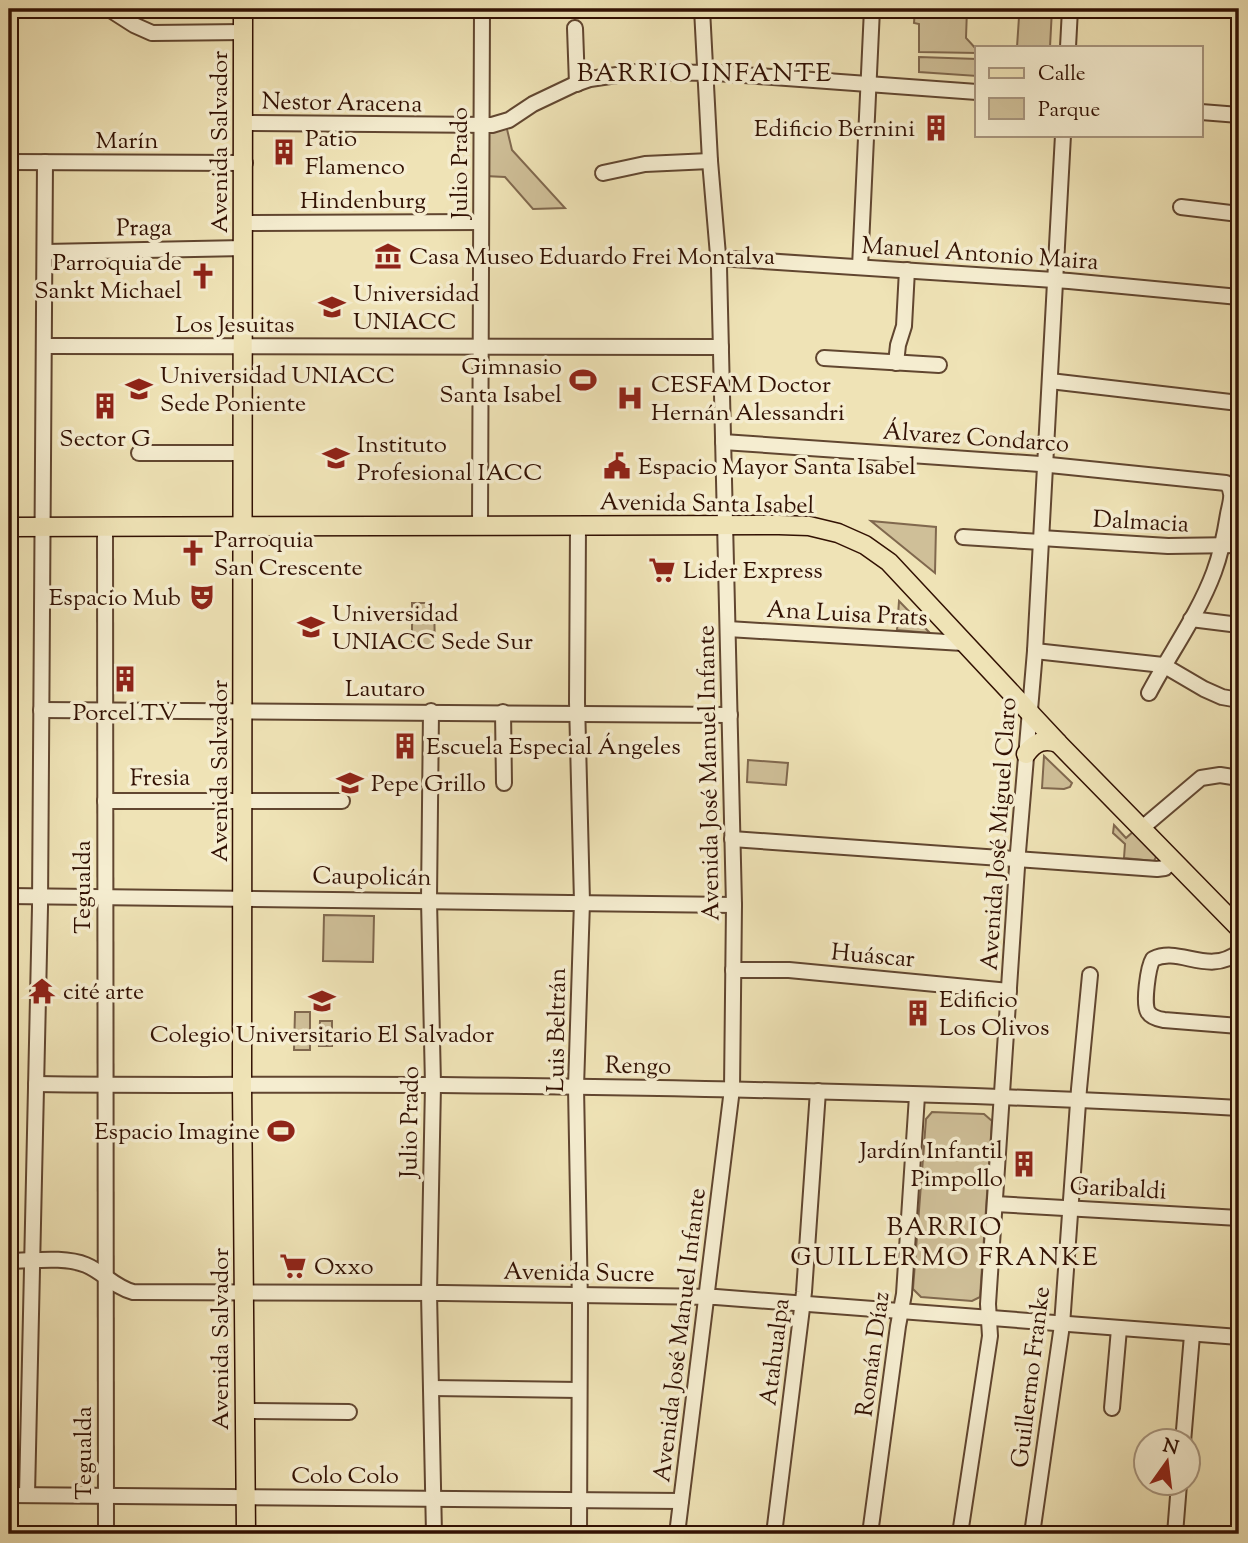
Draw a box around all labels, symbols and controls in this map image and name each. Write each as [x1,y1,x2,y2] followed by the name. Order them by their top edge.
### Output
[975,46,1202,136] legend
[204,51,238,233] street label: Avenida Salvador
[577,56,833,93] district label: BARRIO INFANTE
[1038,60,1086,90] text: Calle
[261,86,423,122] street label: Nestor Aracena
[1038,96,1100,126] text: Parque
[444,107,478,221] street label: Julio Prado
[754,113,915,147] place label: Edificio Bernini
[921,113,951,143] building icon: Edificio Bernini
[305,123,405,185] place label: Patio Flamenco
[96,125,158,159] street label: Marín
[269,137,299,167] building icon: Patio Flamenco
[300,185,426,219] street label: Hindenburg
[116,212,172,246] street label: Praga
[860,230,1100,280] street label: Manuel Antonio Maira
[373,241,403,271] museum icon: Casa Museo Eduardo Frei Montalva
[409,241,775,275] place label: Casa Museo Eduardo Frei Montalva
[34,247,182,309] place label: Parroquia de Sankt Michael
[188,261,218,291] church icon: Parroquia de Sankt Michael
[353,278,480,340] place label: Universidad UNIACC
[317,292,347,322] school or university icon: Universidad UNIACC
[176,309,294,343] street label: Los Jesuitas
[439,351,562,413] place label: Gimnasio Santa Isabel
[160,360,395,422] place label: Universidad UNIACC Sede Poniente
[568,365,598,395] sports icon: Gimnasio Santa Isabel
[651,369,845,431] place label: CESFAM Doctor Hernán Alessandri
[124,374,154,404] school or university icon: Universidad UNIACC Sede Poniente
[615,383,645,413] hospital icon: CESFAM Doctor Hernán Alessandri
[90,391,120,421] building icon: Sector G
[882,416,1070,462] street label: Álvarez Condarco
[59,423,151,457] place label: Sector G
[357,429,543,491] place label: Instituto Profesional IACC
[321,443,351,473] school or university icon: Instituto Profesional IACC
[602,451,632,481] public building icon: Espacio Mayor Santa Isabel
[638,451,916,485] place label: Espacio Mayor Santa Isabel
[599,486,815,524] street label: Avenida Santa Isabel
[1092,504,1190,542] street label: Dalmacia
[214,524,363,586] place label: Parroquia San Crescente
[178,538,208,568] church icon: Parroquia San Crescente
[647,555,677,585] supermarket icon: Lider Express
[683,555,823,589] place label: Lider Express
[49,582,181,616] place label: Espacio Mub
[187,582,217,612] theatre icon: Espacio Mub
[765,594,928,636] street label: Ana Luisa Prats
[332,598,533,660] place label: Universidad UNIACC Sede Sur
[296,612,326,642] school or university icon: Universidad UNIACC Sede Sur
[690,625,730,921] street label: Avenida José Manuel Infante
[110,664,140,694] building icon: Porcel TV
[345,673,425,707] street label: Lautaro
[204,680,238,862] street label: Avenida Salvador
[973,696,1027,972] street label: Avenida José Miguel Claro
[73,697,177,731] place label: Porcel TV
[390,731,420,761] building icon: Escuela Especial Ángeles
[426,731,681,765] place label: Escuela Especial Ángeles
[130,761,191,797] street label: Fresia
[335,768,365,798] school or university icon: Pepe Grillo
[371,768,486,802] place label: Pepe Grillo
[67,840,101,934] street label: Tegualda
[312,860,432,896] street label: Caupolicán
[830,936,916,978] street label: Huáscar
[540,967,576,1093] street label: Luis Beltrán
[27,976,57,1006] temple icon: cité arte
[63,976,144,1010] place label: cité arte
[939,984,1049,1046] place label: Edificio Los Olivos
[307,986,337,1016] school or university icon: Colegio Universitario El Salvador
[903,998,933,1028] building icon: Edificio Los Olivos
[150,1019,494,1053] place label: Colegio Universitario El Salvador
[604,1049,671,1085] street label: Rengo
[393,1066,429,1180] street label: Julio Prado
[94,1116,260,1150] place label: Espacio Imagine
[266,1116,296,1146] sports icon: Espacio Imagine
[858,1135,1003,1197] place label: Jardín Infantil Pimpollo
[1009,1149,1039,1179] building icon: Jardín Infantil Pimpollo
[1069,1170,1167,1210] street label: Garibaldi
[646,1186,716,1484] street label: Avenida José Manuel Infante
[790,1210,1100,1277] district label: BARRIO GUILLERMO FRANKE
[205,1248,239,1430] street label: Avenida Salvador
[278,1251,308,1281] supermarket icon: Oxxo
[314,1251,374,1285] place label: Oxxo
[503,1256,655,1292] street label: Avenida Sucre
[1004,1285,1060,1470] street label: Guillermo Franke
[848,1290,900,1419] street label: Román Díaz
[753,1297,799,1408] street label: Atahualpa
[68,1406,102,1500] street label: Tegualda
[1132,1428,1202,1498] north arrow
[1160,1433,1181,1463] text: N
[291,1460,399,1494] street label: Colo Colo

